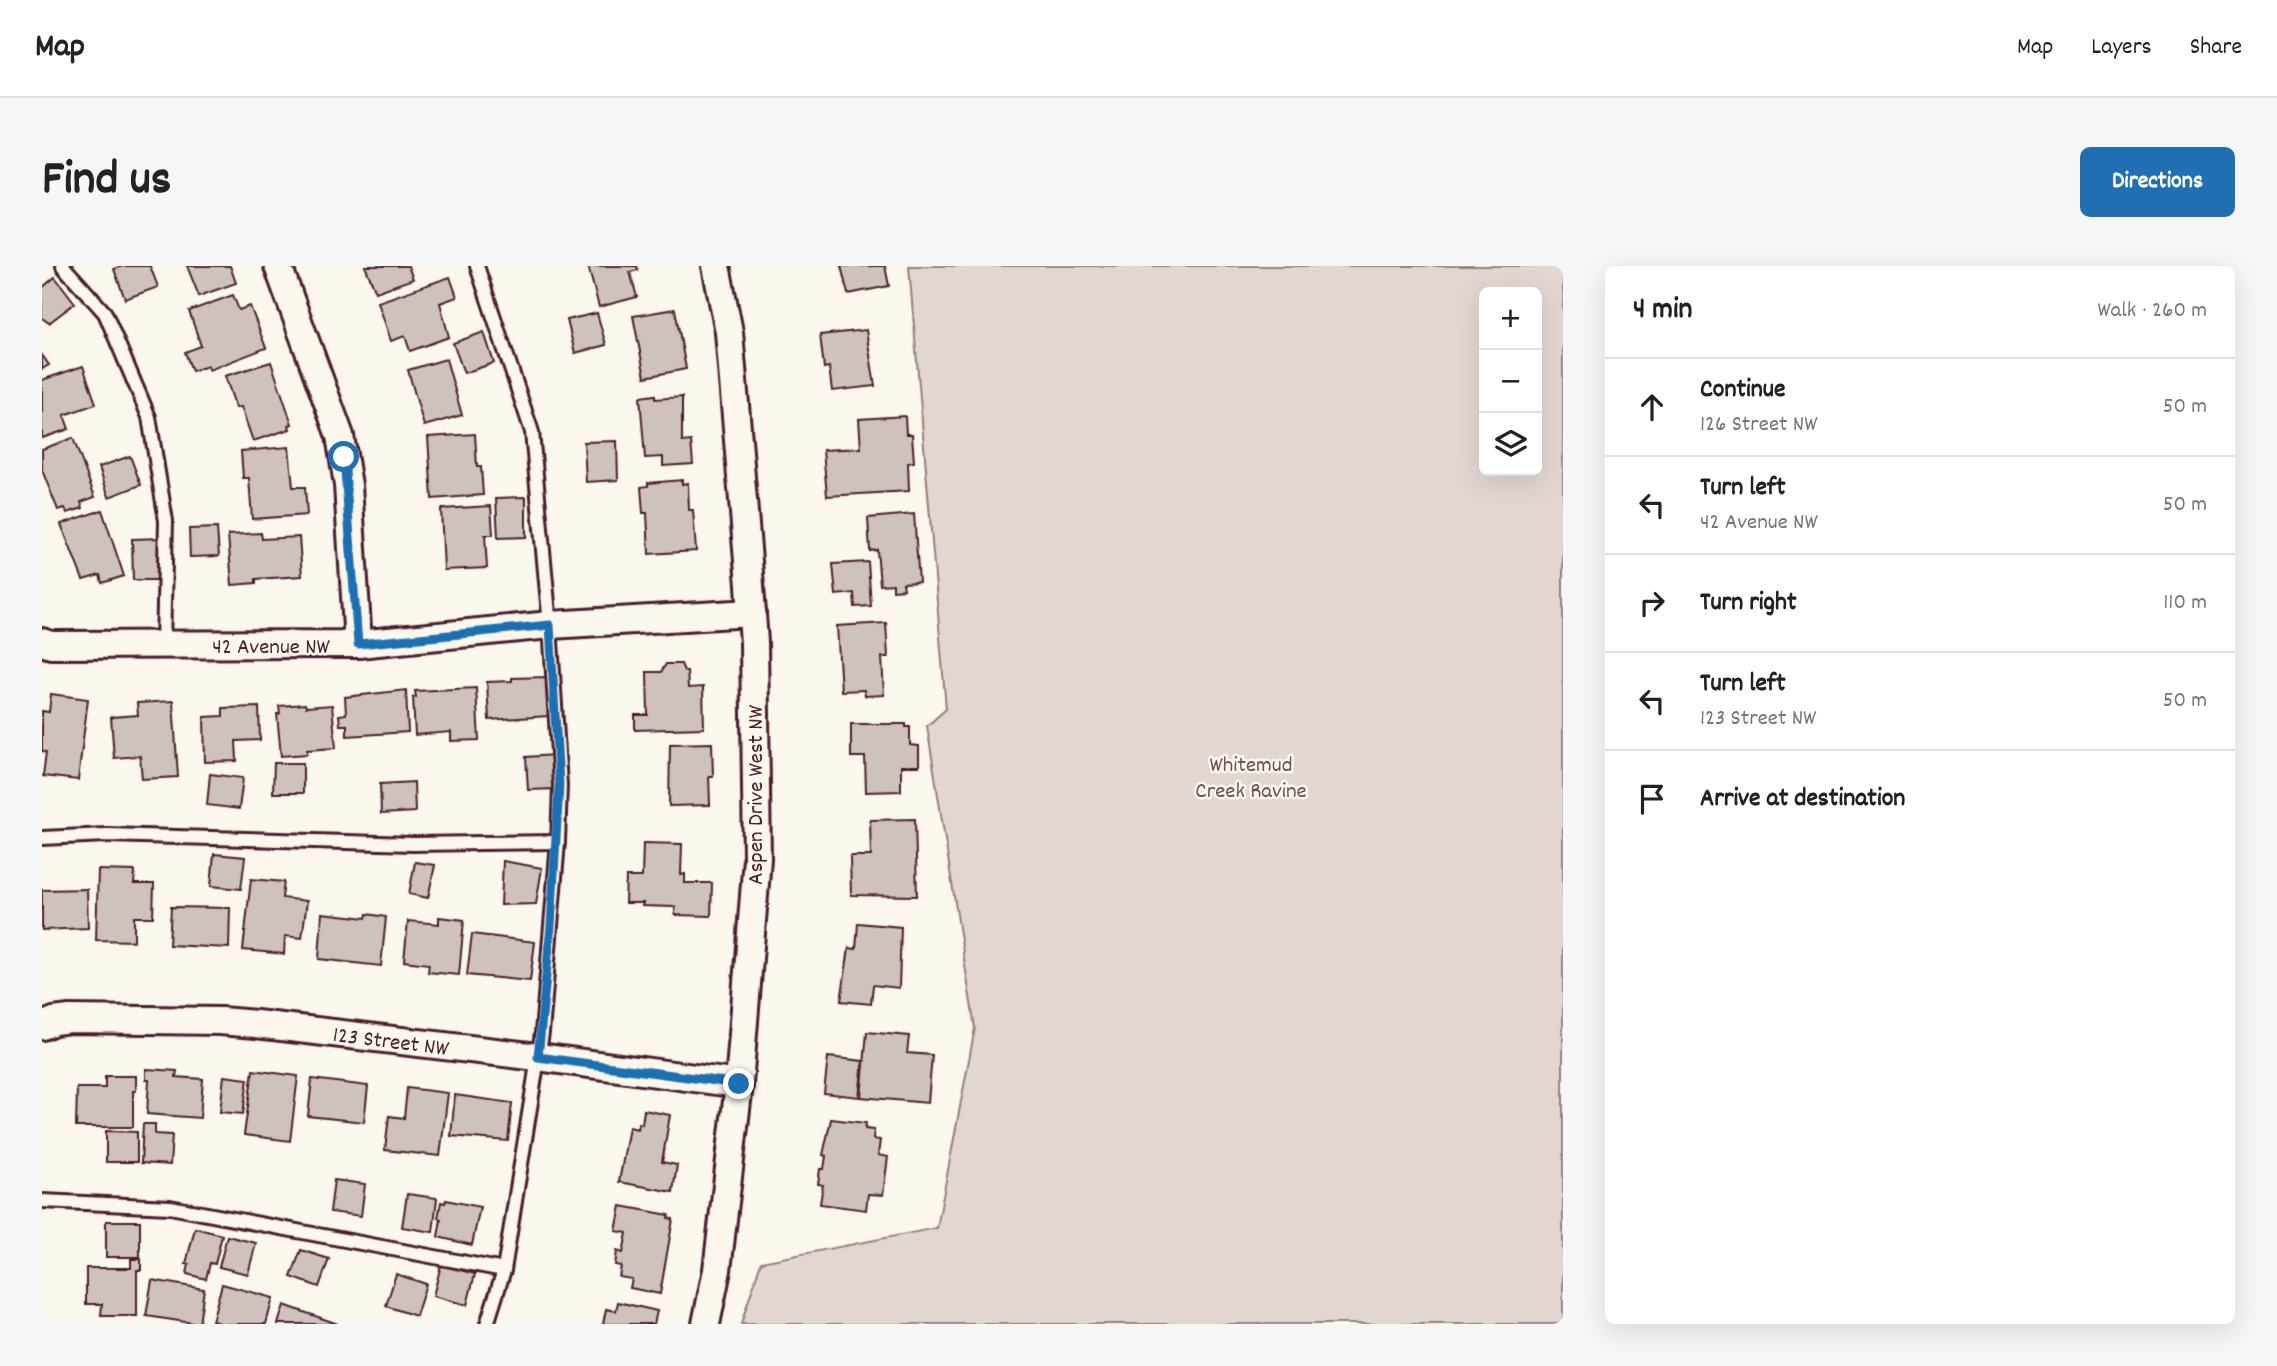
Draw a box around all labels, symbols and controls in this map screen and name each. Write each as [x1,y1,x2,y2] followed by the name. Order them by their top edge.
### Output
[35,25,85,72] text: Map
[2017,31,2053,65] text: Map
[2091,31,2152,65] text: Layers
[2190,31,2242,65] text: Share
[42,147,171,217] text: Find us
[2080,147,2235,217] button: Directions
[1479,287,1542,476] map controls
[1479,287,1542,350] button: +
[1633,290,1692,333] text: 4 min
[2097,295,2207,328] text: Walk · 260 m
[1479,350,1542,413] button: −
[1700,372,1785,409] text: Continue
[1633,388,1671,426] icon: ahead
[2163,391,2207,424] text: 50 m
[1700,409,1817,442] text: 126 Street NW
[1479,413,1542,476] button: layers
[328,441,359,472] route start
[1700,470,1786,507] text: Turn left
[1633,486,1671,524] icon: left
[2163,489,2207,522] text: 50 m
[1700,507,1818,540] text: 42 Avenue NW
[1633,584,1671,622] icon: right
[1700,585,1797,622] text: Turn right
[2163,587,2207,620] text: 110 m
[212,632,331,665] street label: 42 Avenue NW
[1700,666,1786,703] text: Turn left
[1633,682,1671,720] icon: left
[2163,685,2207,718] text: 50 m
[1700,703,1816,736] text: 123 Street NW
[741,704,774,885] street label: Aspen Drive West NW
[1195,750,1307,809] park label: Whitemud Creek Ravine
[1633,780,1671,818] icon: arrive
[1700,781,1905,818] text: Arrive at destination
[331,1020,451,1067] street label: 123 Street NW
[723,1068,754,1099] route end

